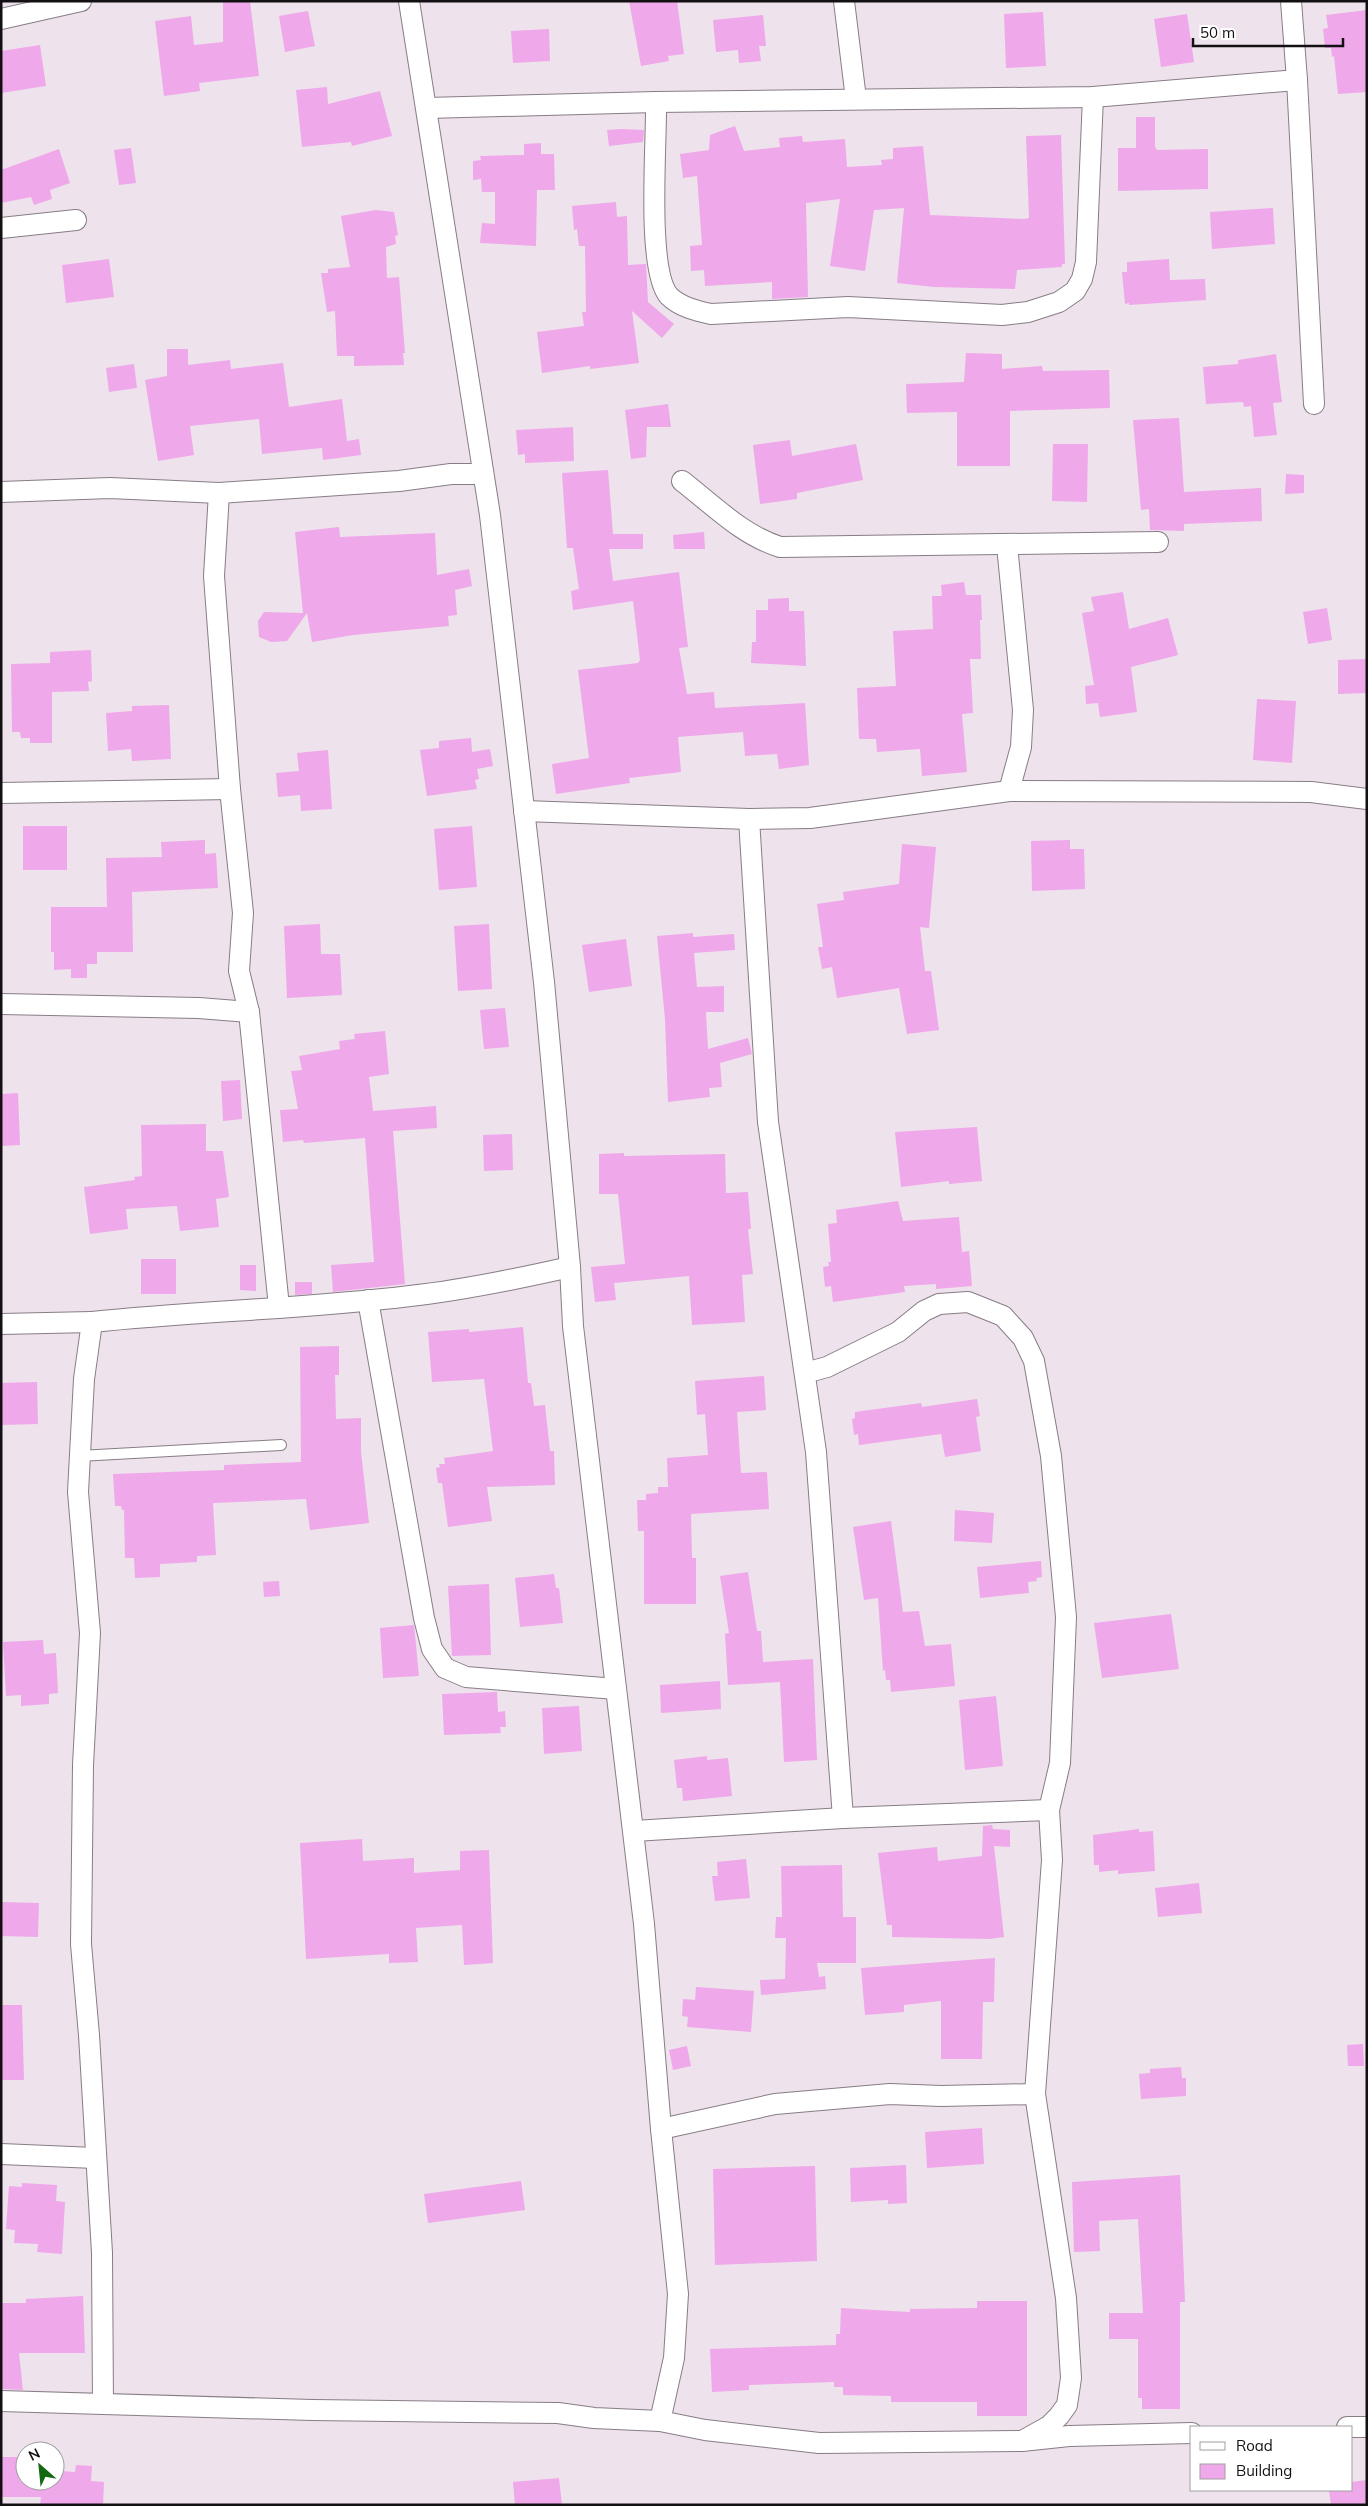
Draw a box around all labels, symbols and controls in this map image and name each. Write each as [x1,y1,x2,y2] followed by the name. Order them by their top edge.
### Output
[1193,15,1343,47] scale bar
[1200,23,1235,42] text: 50 m
[1190,2426,1353,2491] legend
[1236,2436,1273,2455] text: Road
[15,2441,65,2491] north arrow
[25,2444,43,2465] text: N
[1236,2461,1292,2480] text: Building

